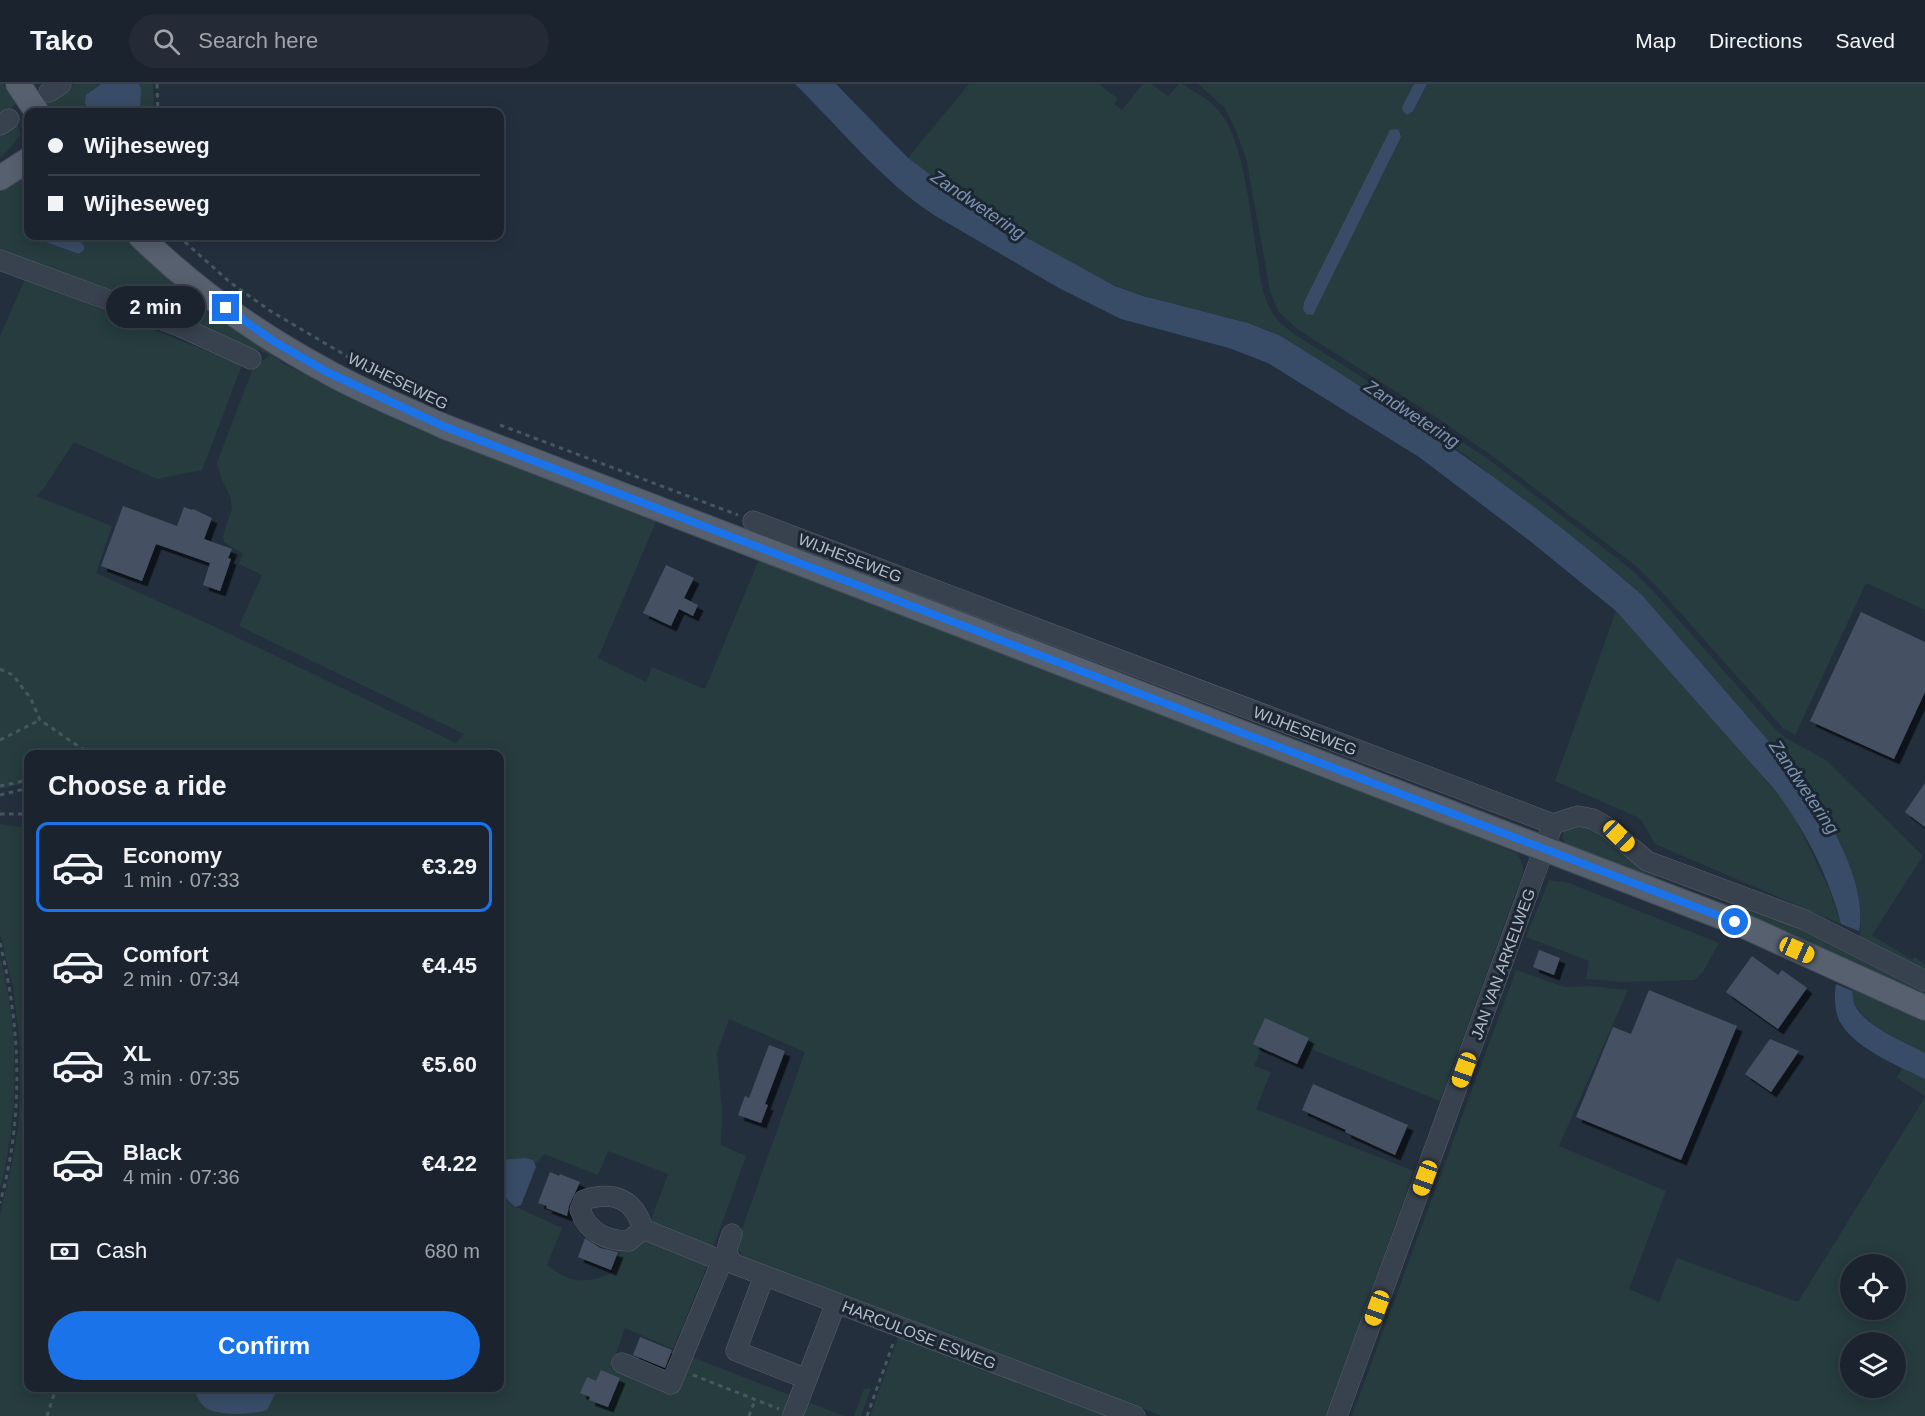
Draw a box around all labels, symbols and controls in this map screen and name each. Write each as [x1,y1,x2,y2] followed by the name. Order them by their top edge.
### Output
[129,14,549,68] search box
[30,25,93,56] text: Tako
[150,25,183,58] icon: search
[198,28,318,53] text: Search here
[1635,29,1676,52] text: Map
[1709,29,1802,52] text: Directions
[1835,29,1895,52] text: Saved
[84,133,210,158] text: Wijheseweg
[926,166,1029,244] water label: Zandwetering
[84,191,210,216] text: Wijheseweg
[106,287,205,329] callout: 2 min
[212,294,239,321] route end
[129,296,182,318] text: 2 min
[345,349,451,413] street label: WIJHESEWEG
[1360,375,1463,452] water label: Zandwetering
[796,530,904,586] street label: WIJHESEWEG
[1251,703,1359,759] street label: WIJHESEWEG
[1765,735,1843,838] water label: Zandwetering
[48,771,227,801] text: Choose a ride
[1600,817,1638,855] car
[51,840,105,894] icon: car
[123,843,222,868] text: Economy
[422,854,477,879] text: €3.29
[123,869,240,891] text: 1 min · 07:33
[1468,886,1538,1042] street label: JAN VAN ARKELWEG
[1721,908,1748,935] route start
[1777,934,1817,966] car
[51,939,105,993] icon: car
[123,942,209,967] text: Comfort
[422,953,477,978] text: €4.45
[123,968,240,990] text: 2 min · 07:34
[51,1038,105,1092] icon: car
[123,1041,151,1066] text: XL
[1449,1050,1479,1090] car
[422,1052,477,1077] text: €5.60
[123,1067,240,1089] text: 3 min · 07:35
[51,1137,105,1191] icon: car
[123,1140,182,1165] text: Black
[422,1151,477,1176] text: €4.22
[1410,1158,1440,1198] car
[123,1166,240,1188] text: 4 min · 07:36
[48,1235,81,1268] icon: cash
[96,1238,147,1263] text: Cash
[424,1240,480,1262] text: 680 m
[1840,1254,1906,1398] map controls
[1840,1254,1906,1320] button: locate
[1362,1288,1392,1328] car
[840,1298,998,1372] street label: HARCULOSE ESWEG
[48,1311,480,1380] button: Confirm
[1840,1332,1906,1398] button: layers

